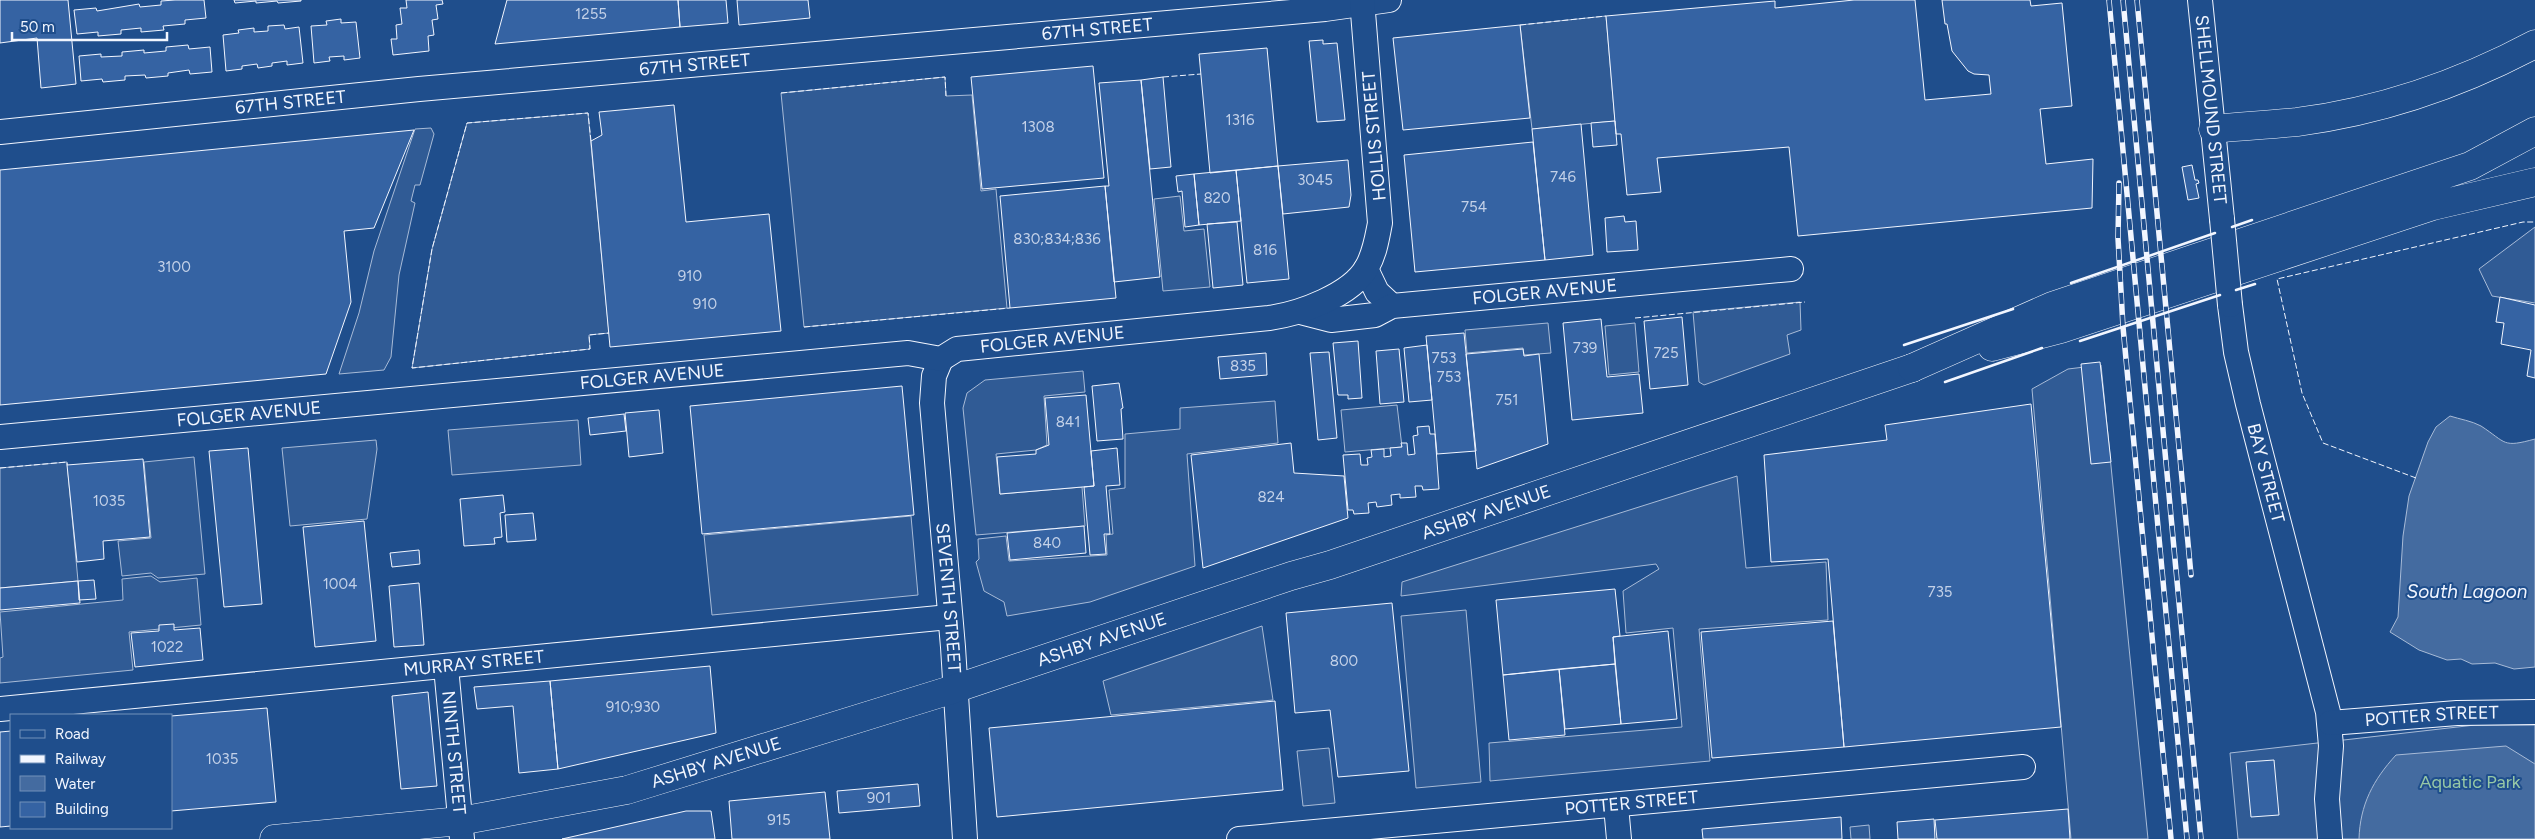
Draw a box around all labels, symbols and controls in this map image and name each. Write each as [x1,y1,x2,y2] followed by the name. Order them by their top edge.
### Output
[575,5,607,23] house number: 1255
[12,10,168,42] scale bar
[1041,13,1154,45] street label: 67TH STREET
[2191,14,2231,205] street label: SHELLMOUND STREET
[20,18,55,36] text: 50 m
[638,49,751,81] street label: 67TH STREET
[1357,70,1391,202] street label: HOLLIS STREET
[234,86,347,119] street label: 67TH STREET
[1225,111,1255,129] house number: 1316
[1021,118,1055,136] house number: 1308
[1550,168,1576,186] house number: 746
[1297,171,1333,189] house number: 3045
[1203,189,1231,207] house number: 820
[1461,198,1487,216] house number: 754
[1013,230,1101,248] house number: 830;834;836
[1253,241,1277,259] house number: 816
[157,258,191,276] house number: 3100
[678,267,702,285] house number: 910
[1472,274,1618,309] street label: FOLGER AVENUE
[693,295,717,313] house number: 910
[979,321,1126,358] street label: FOLGER AVENUE
[1573,339,1597,357] house number: 739
[1653,344,1679,362] house number: 725
[1432,349,1456,367] house number: 753
[1230,357,1256,375] house number: 835
[579,359,725,394] street label: FOLGER AVENUE
[1437,368,1461,386] house number: 753
[1496,391,1518,409] house number: 751
[176,396,322,432] street label: FOLGER AVENUE
[1056,413,1080,431] house number: 841
[2242,421,2289,525] street label: BAY STREET
[1419,480,1554,544] street label: ASHBY AVENUE
[1258,488,1284,506] house number: 824
[93,492,125,510] house number: 1035
[931,522,966,673] street label: SEVENTH STREET
[1033,534,1061,552] house number: 840
[323,575,357,593] house number: 1004
[2407,580,2528,603] water label: South Lagoon
[1928,583,1952,601] house number: 735
[1034,608,1169,671] street label: ASHBY AVENUE
[151,638,183,656] house number: 1022
[402,645,545,681] street label: MURRAY STREET
[1330,652,1358,670] house number: 800
[437,690,471,816] street label: NINTH STREET
[606,698,660,716] house number: 910;930
[2364,701,2499,731] street label: POTTER STREET
[10,714,172,829] legend
[55,725,90,743] text: Road
[648,732,784,793] street label: ASHBY AVENUE
[55,750,106,768] text: Railway
[206,750,238,768] house number: 1035
[2419,771,2521,793] park label: Aquatic Park
[55,775,95,793] text: Water
[1564,786,1699,820] street label: POTTER STREET
[867,789,891,807] house number: 901
[55,800,109,818] text: Building
[767,811,791,829] house number: 915

